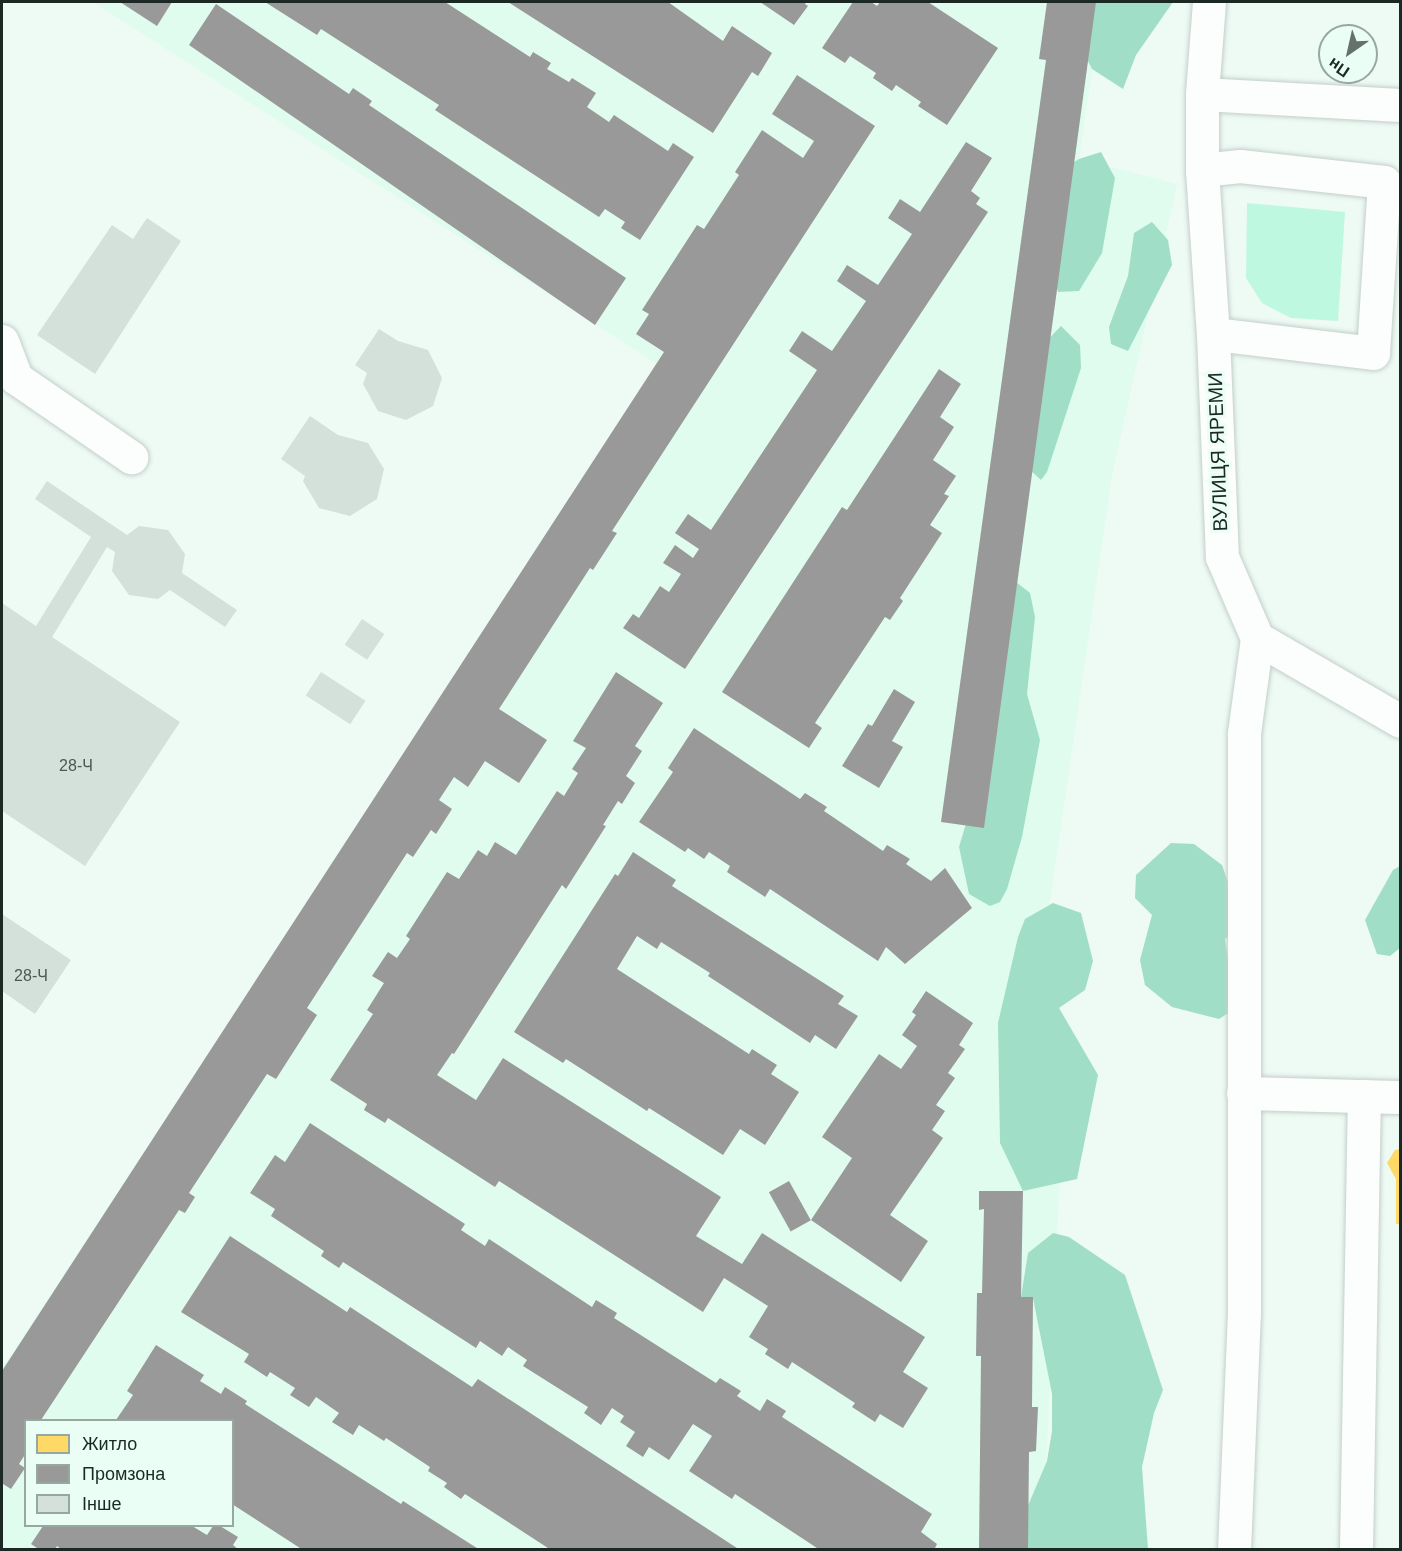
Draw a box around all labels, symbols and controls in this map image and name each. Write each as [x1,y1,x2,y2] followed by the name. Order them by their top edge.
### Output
[1318,24,1378,84] north arrow
[1325,55,1352,81] text: Пн
[1203,372,1233,532] street label: ВУЛИЦЯ ЯРЕМИ
[59,756,93,776] house number: 28-Ч
[14,966,48,986] house number: 28-Ч
[24,1419,234,1527] legend
[82,1434,137,1454] text: Житло
[82,1464,165,1484] text: Промзона
[82,1494,121,1514] text: Інше

